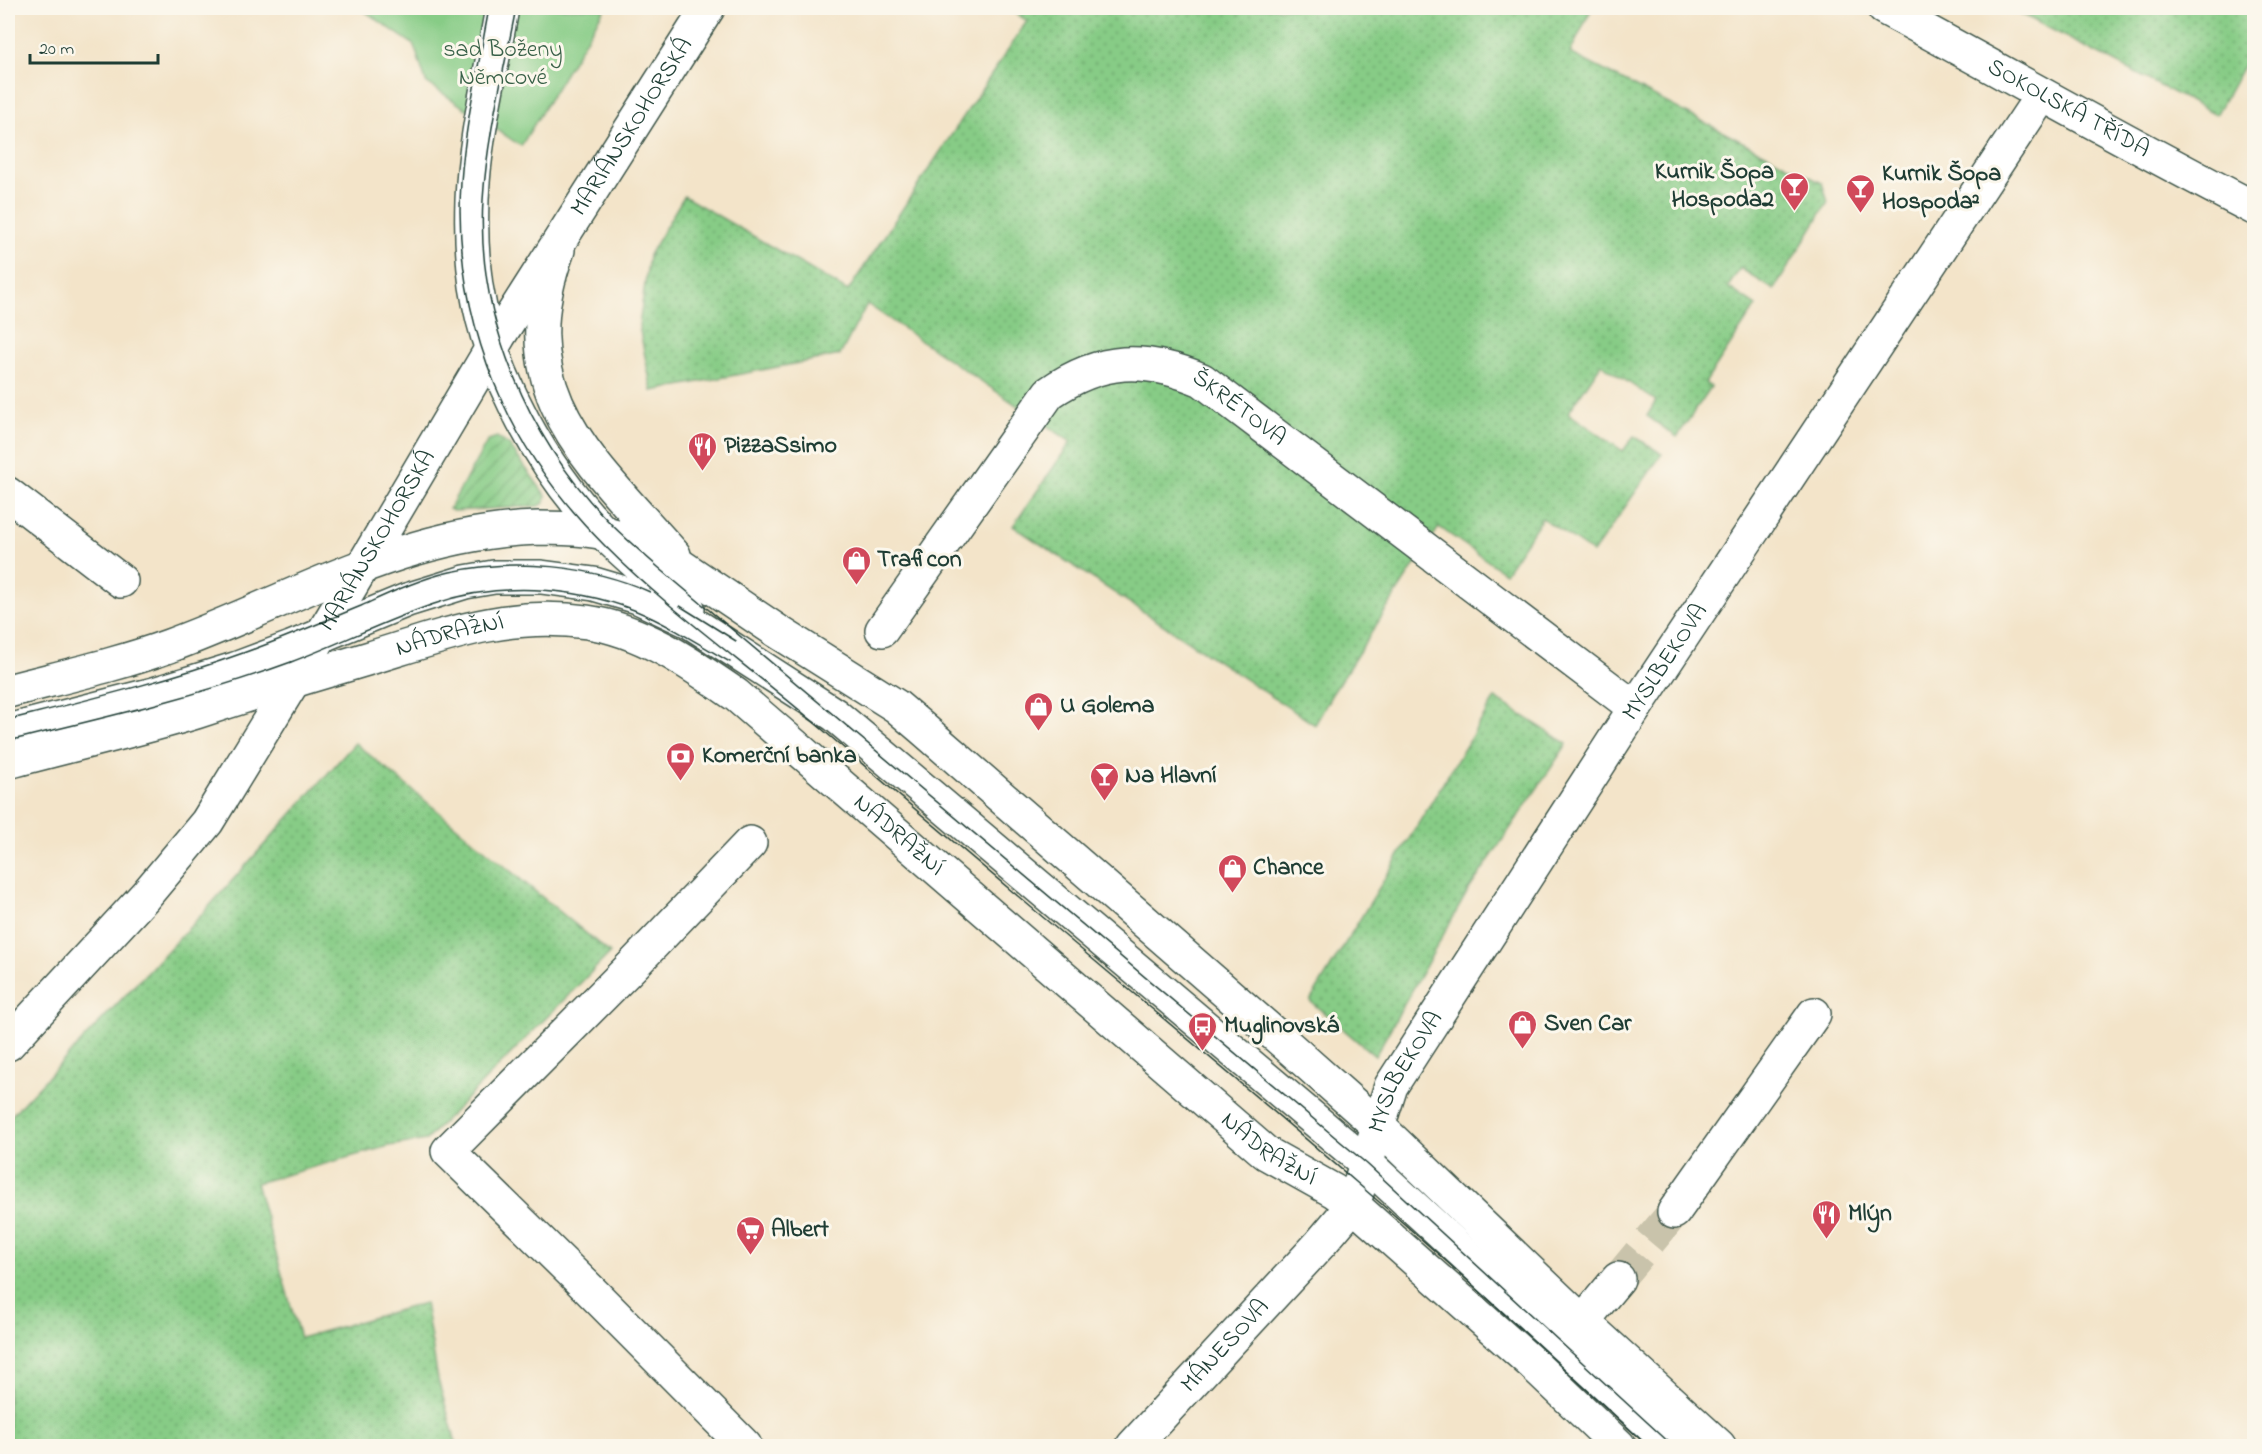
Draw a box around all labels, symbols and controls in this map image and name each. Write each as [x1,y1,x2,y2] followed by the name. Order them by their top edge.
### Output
[30,27,158,65] scale bar
[562,31,702,223] street label: MARIÁNSKOHORSKÁ
[443,33,563,96] park label: sad Boženy Němcové
[39,37,74,63] text: 20 m
[1981,50,2156,167] street label: SOKOLSKÁ TŘÍDA
[1655,155,1774,218] place label: Kurnik Šopa Hospoda2
[1882,157,2001,220] place label: Kurnik Šopa Hospoda²
[1779,170,1811,212] bar icon: Kurnik Šopa Hospoda2
[1845,172,1877,214] bar icon: Kurnik Šopa Hospoda²
[1187,360,1294,455] street label: ŠKRÉTOVA
[724,429,837,464] place label: PizzaSsimo
[687,430,719,472] restaurant icon: PizzaSsimo
[310,444,445,638] street label: MARIÁNSKOHORSKÁ
[877,543,962,578] place label: Traficon
[840,544,872,586] shop icon: Traficon
[1614,597,1717,728] street label: MYSLBEKOVA
[391,605,506,666] street label: NÁDRAŽNÍ
[1060,689,1154,724] place label: U Golema
[1023,690,1055,732] shop icon: U Golema
[702,739,857,774] place label: Komerční banka
[665,740,697,782] bank icon: Komerční banka
[1125,759,1217,794] place label: Na Hlavní
[1088,760,1120,802] bar icon: Na Hlavní
[845,786,952,885] street label: NÁDRAŽNÍ
[1253,851,1325,886] place label: Chance
[1216,852,1248,894] shop icon: Chance
[1360,1004,1452,1137] street label: MYSLBEKOVA
[1544,1007,1632,1042] place label: Sven Car
[1507,1008,1539,1050] shop icon: Sven Car
[1224,1009,1340,1045] place label: Muglinovská
[1187,1010,1219,1052] bus stop icon: Muglinovská
[1213,1104,1323,1195] street label: NÁDRAŽNÍ
[1848,1197,1892,1233] place label: Mlýn
[1811,1198,1843,1240] restaurant icon: Mlýn
[771,1213,830,1248] place label: Albert
[734,1214,766,1256] supermarket icon: Albert
[1173,1291,1278,1401] street label: MÁNESOVA

